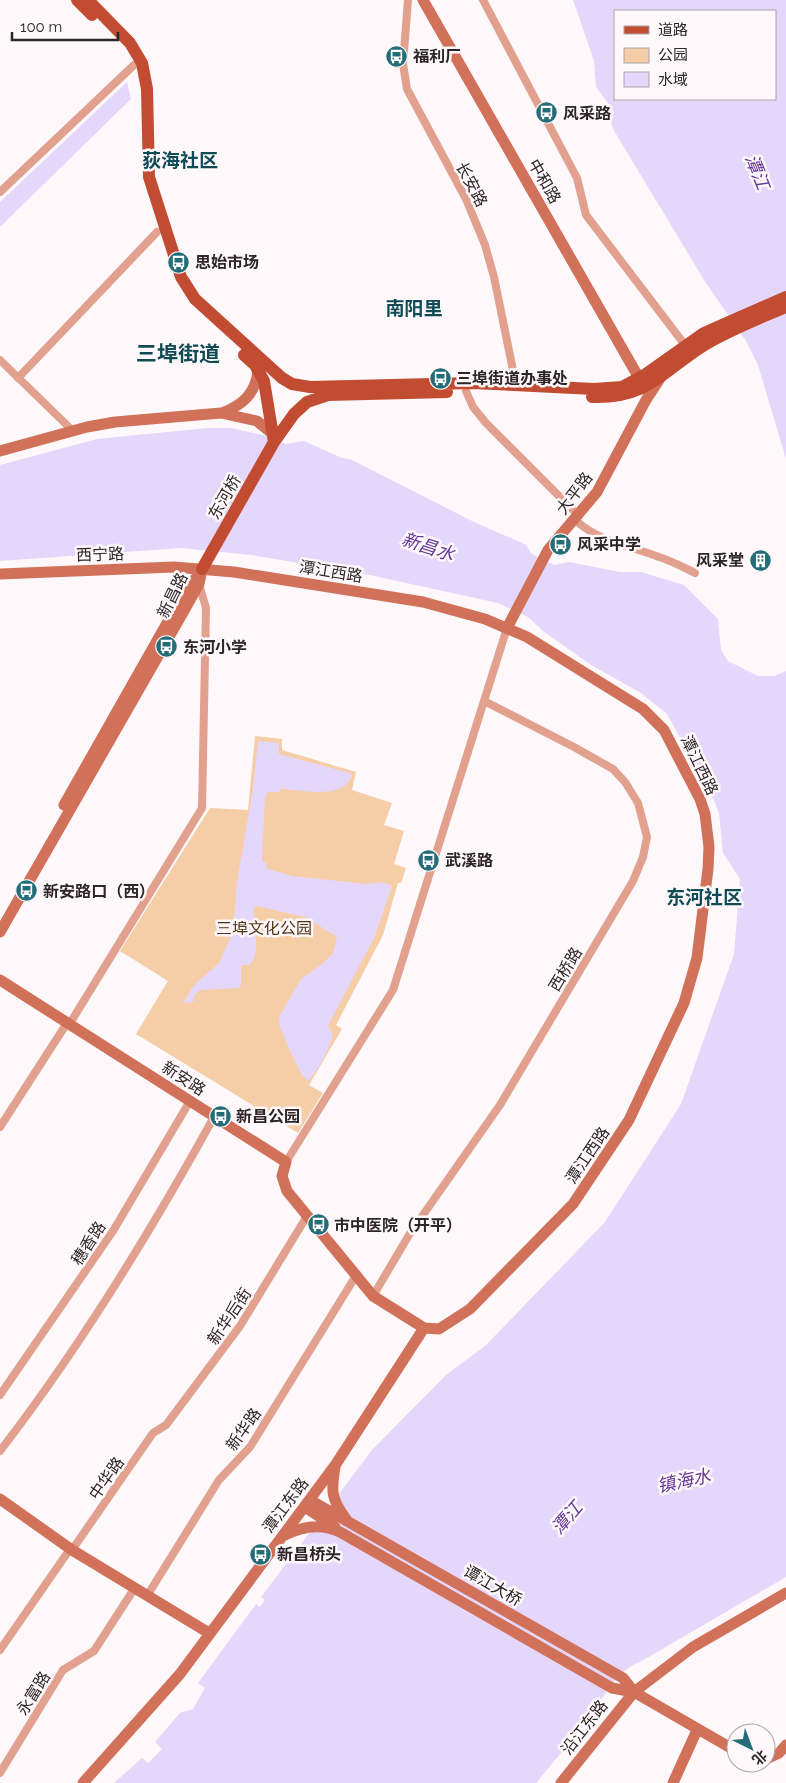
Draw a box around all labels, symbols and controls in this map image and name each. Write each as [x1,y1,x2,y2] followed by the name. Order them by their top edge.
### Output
[12,10,119,42] scale bar
[614,10,776,100] legend
[20,18,62,36] text: 100 m
[658,21,688,39] text: 道路
[385,44,409,68] bus stop icon: 福利厂
[658,46,688,64] text: 公园
[413,47,461,66] place label: 福利厂
[658,71,688,89] text: 水域
[535,101,559,125] bus stop icon: 风采路
[563,104,611,123] place label: 风采路
[142,149,218,171] district label: 荻海社区
[741,151,775,194] water label: 潭江
[524,156,565,207] street label: 中和路
[452,159,491,210] street label: 长安路
[167,250,191,274] bus stop icon: 思始市场
[195,253,259,272] place label: 思始市场
[385,297,443,319] district label: 南阳里
[136,341,220,366] district label: 三埠街道
[428,366,452,390] bus stop icon: 三埠街道办事处
[456,369,568,388] place label: 三埠街道办事处
[552,468,596,518] street label: 大平路
[204,472,245,523] street label: 东河桥
[399,528,458,565] water label: 新昌水
[549,532,573,556] bus stop icon: 风采中学
[577,535,641,554] place label: 风采中学
[76,544,124,565] street label: 西宁路
[748,548,772,572] building icon: 风采堂
[696,551,744,570] place label: 风采堂
[298,557,364,586] street label: 潭江西路
[153,569,192,621] street label: 新昌路
[155,635,179,659] bus stop icon: 东河小学
[183,638,247,657] place label: 东河小学
[677,732,722,798] street label: 潭江西路
[417,848,441,872] bus stop icon: 武溪路
[445,851,493,870] place label: 武溪路
[15,879,39,903] bus stop icon: 新安路口（西）
[43,882,155,901] place label: 新安路口（西）
[666,886,742,908] district label: 东河社区
[216,919,312,938] park label: 三埠文化公园
[545,944,586,995] street label: 西桥路
[158,1057,209,1099] street label: 新安路
[208,1104,232,1128] bus stop icon: 新昌公园
[236,1107,300,1126] place label: 新昌公园
[562,1123,613,1187] street label: 潭江西路
[306,1213,330,1237] bus stop icon: 市中医院（开平）
[334,1216,462,1235] place label: 市中医院（开平）
[67,1218,109,1269] street label: 穗香路
[204,1284,255,1348] street label: 新华后街
[222,1404,265,1454] street label: 新华路
[85,1453,128,1503] street label: 中华路
[655,1464,713,1496] water label: 镇海水
[259,1474,312,1537] street label: 潭江东路
[547,1496,588,1538] water label: 潭江
[249,1542,273,1566] bus stop icon: 新昌桥头
[277,1545,341,1564] place label: 新昌桥头
[460,1561,525,1610] street label: 谭江大桥
[13,1668,54,1719] street label: 永富路
[557,1696,612,1758] street label: 沿江东路
[726,1723,776,1773] north arrow
[749,1747,770,1768] text: 北

